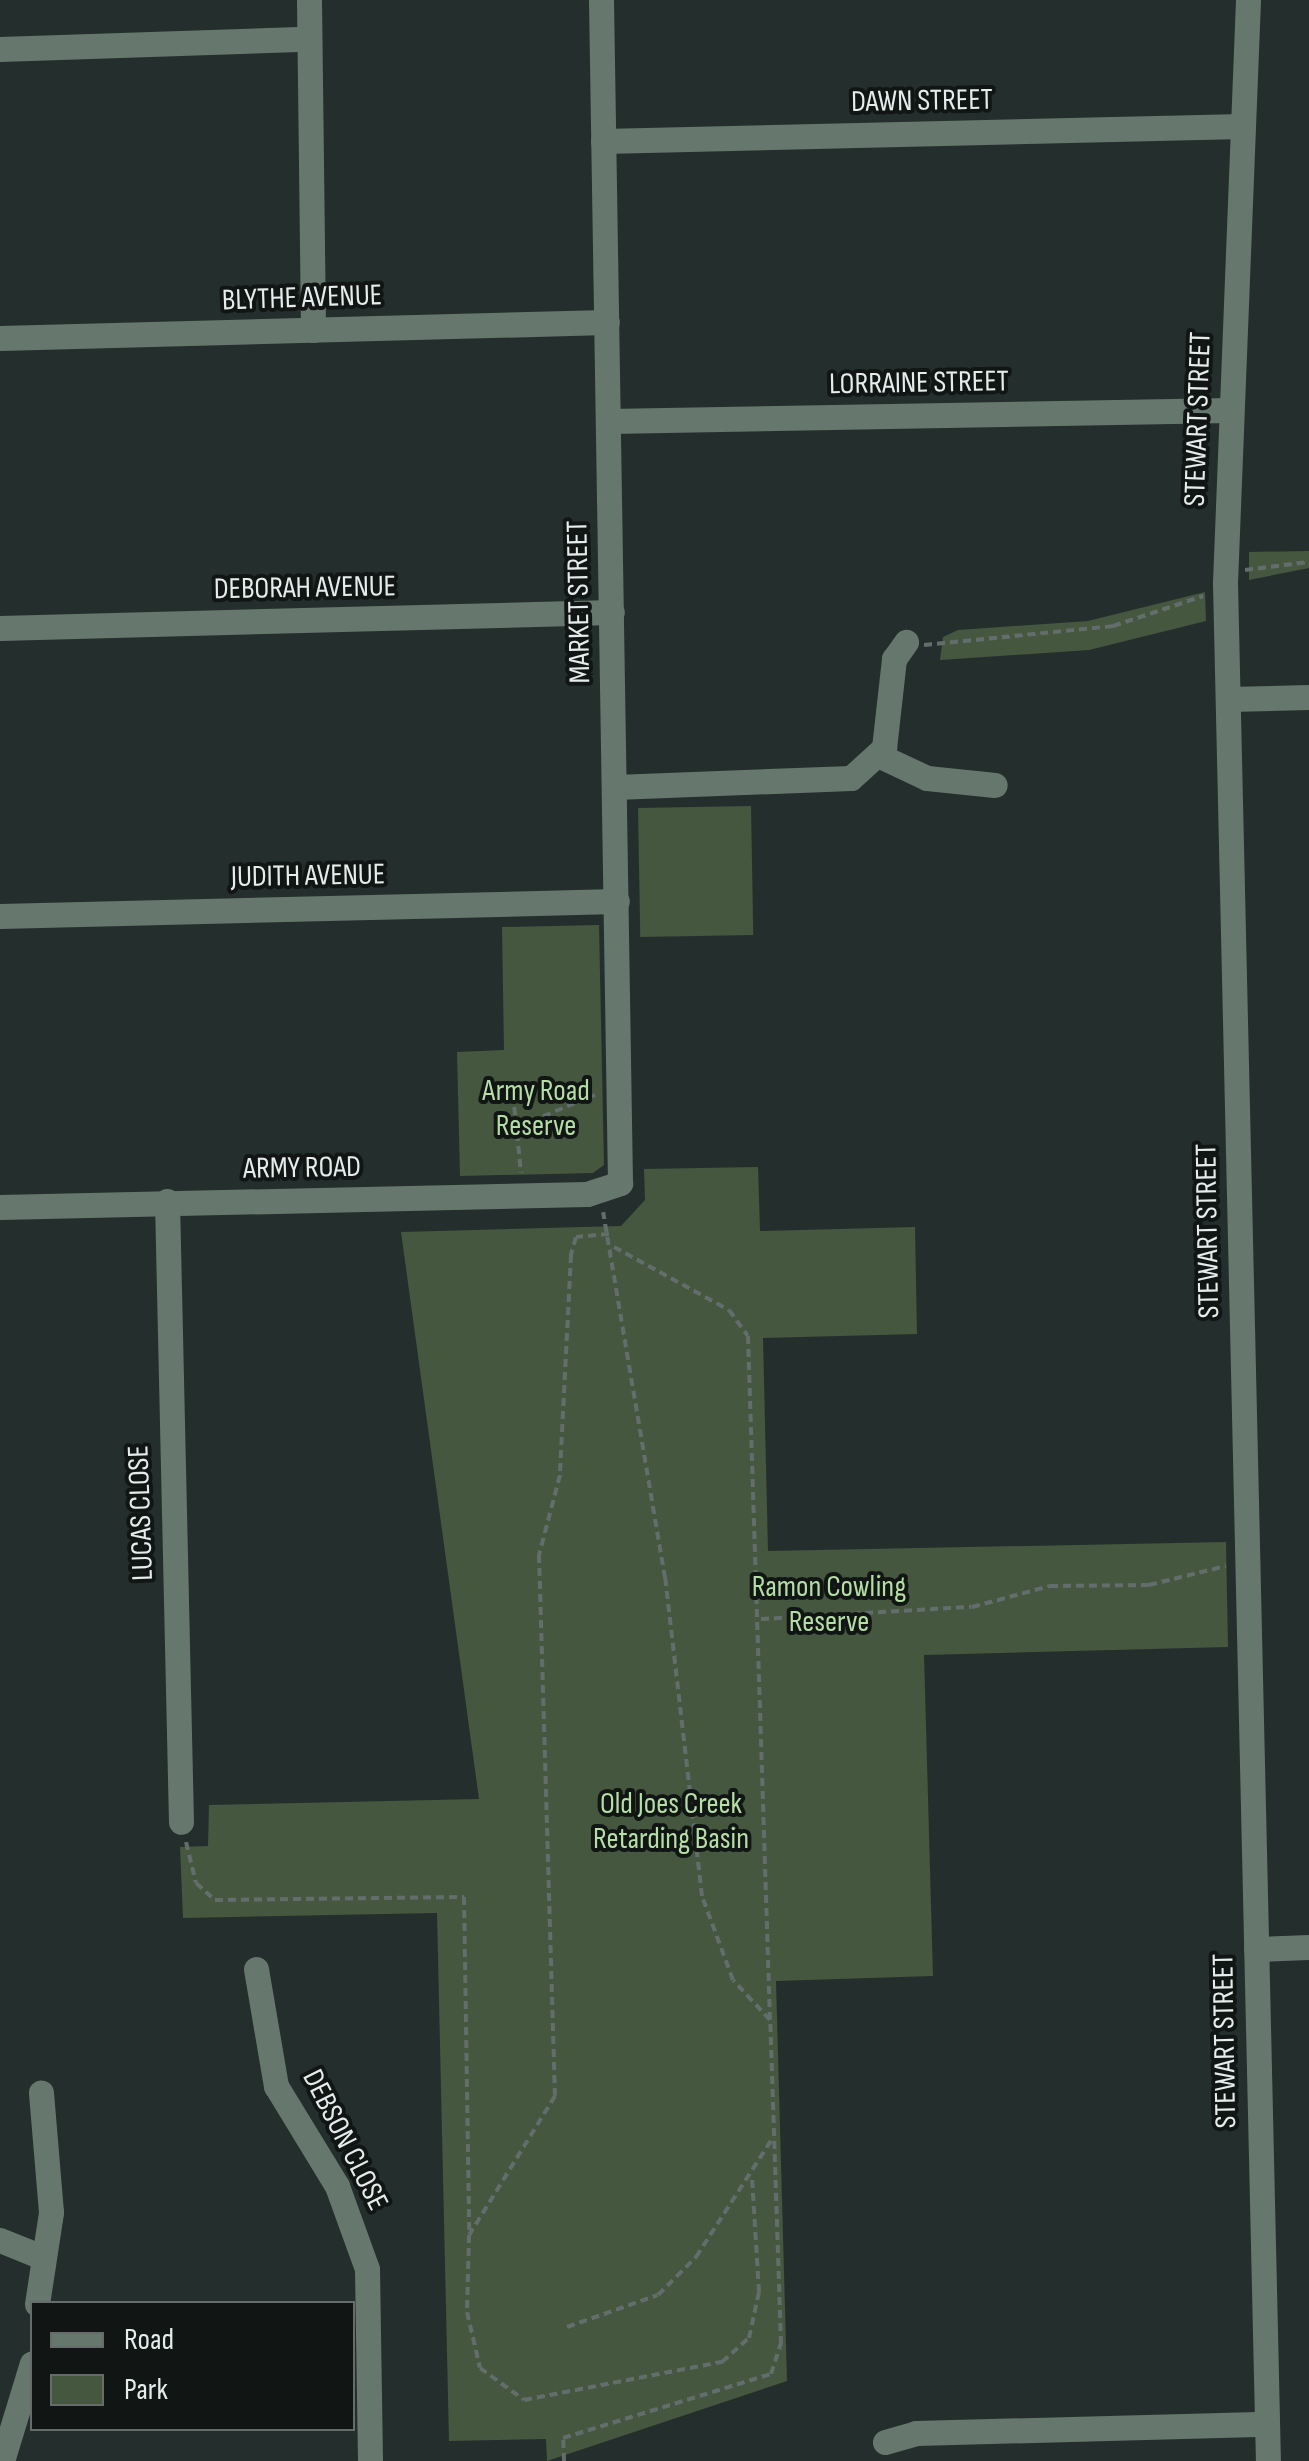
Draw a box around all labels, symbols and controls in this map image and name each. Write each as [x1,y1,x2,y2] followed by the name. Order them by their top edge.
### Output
[851,82,993,120] street label: DAWN STREET
[221,277,383,319] street label: BLYTHE AVENUE
[1177,331,1219,507] street label: STEWART STREET
[829,363,1009,403] street label: LORRAINE STREET
[560,520,598,684] street label: MARKET STREET
[214,568,396,608] street label: DEBORAH AVENUE
[231,857,385,895] street label: JUDITH AVENUE
[482,1073,590,1144] park label: Army Road Reserve
[1188,1143,1228,1319] street label: STEWART STREET
[243,1149,361,1187] street label: ARMY ROAD
[121,1445,161,1581] street label: LUCAS CLOSE
[752,1569,906,1640] park label: Ramon Cowling Reserve
[593,1786,749,1856] park label: Old Joes Creek Retarding Basin
[1205,1953,1245,2129] street label: STEWART STREET
[294,2064,396,2216] street label: DEBSON CLOSE
[30,2301,355,2431] legend
[124,2322,174,2358] text: Road
[124,2372,168,2408] text: Park

